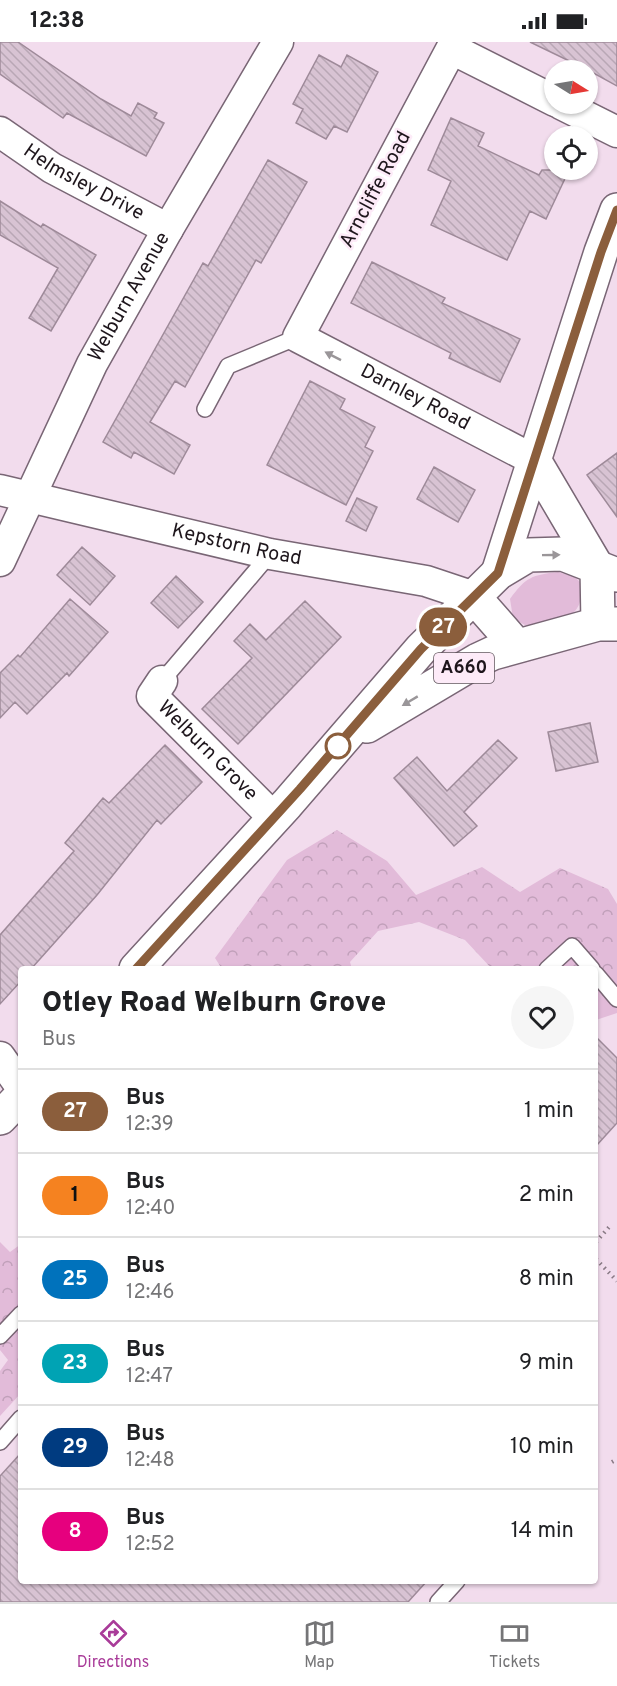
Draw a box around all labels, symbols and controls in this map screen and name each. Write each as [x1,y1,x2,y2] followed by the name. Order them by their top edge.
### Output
[30,8,85,35] text: 12:38
[544,60,598,114] north arrow
[544,60,598,180] map controls
[544,126,598,180] button: locate
[334,127,418,253] street label: Arncliffe Road
[18,139,148,227] street label: Helmsley Drive
[83,228,176,367] street label: Welburn Avenue
[324,351,341,361] one-way arrow
[356,359,474,437] street label: Darnley Road
[169,518,303,572] street label: Kepstorn Road
[542,550,561,559] one-way arrow
[416,608,470,646] line badge: 27
[431,614,455,641] text: 27
[434,653,494,683] road number: A660
[151,695,263,807] street label: Welburn Grove
[402,695,418,706] one-way arrow
[325,733,351,759] unlabelled marker
[42,986,386,1022] text: Otley Road Welburn Grove
[511,986,574,1049] button: heart
[42,1027,76,1053] text: Bus
[126,1085,165,1112] text: Bus
[63,1098,87,1125] text: 27
[524,1098,574,1125] text: 1 min
[126,1112,174,1138] text: 12:39
[126,1169,165,1196] text: Bus
[71,1182,79,1209] text: 1
[519,1182,574,1209] text: 2 min
[126,1196,175,1222] text: 12:40
[126,1253,165,1280] text: Bus
[62,1266,88,1293] text: 25
[519,1266,574,1293] text: 8 min
[126,1280,175,1306] text: 12:46
[126,1337,165,1364] text: Bus
[62,1350,88,1377] text: 23
[519,1350,574,1377] text: 9 min
[126,1364,173,1390] text: 12:47
[126,1421,165,1448] text: Bus
[62,1434,88,1461] text: 29
[510,1434,574,1461] text: 10 min
[126,1448,175,1474] text: 12:48
[126,1505,165,1532] text: Bus
[68,1518,82,1545] text: 8
[511,1518,574,1545] text: 14 min
[126,1532,175,1558] text: 12:52
[77,1617,149,1673] tab: Directions
[303,1617,336,1673] tab: Map
[489,1617,540,1673] tab: Tickets

